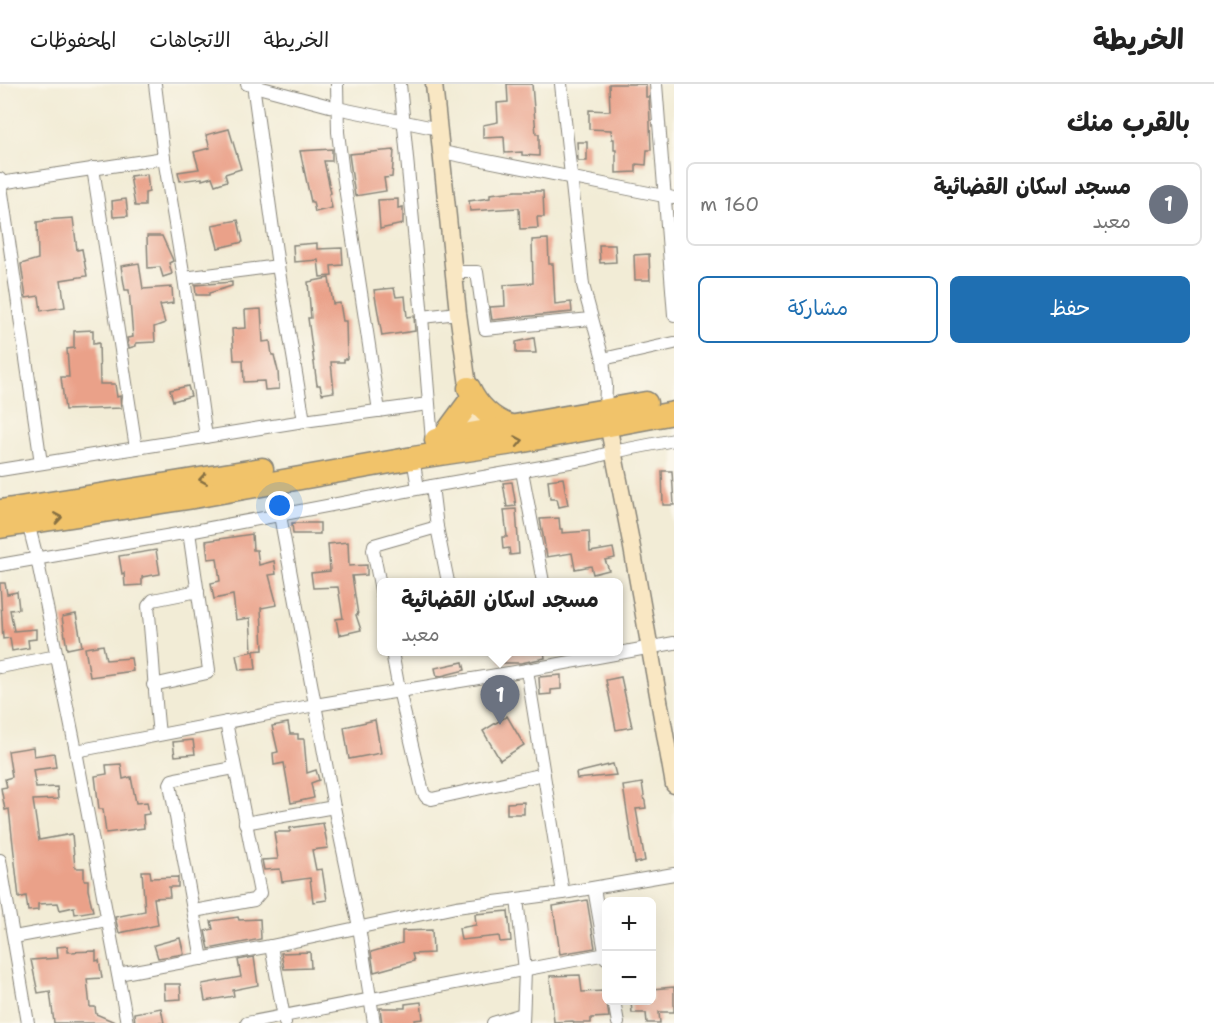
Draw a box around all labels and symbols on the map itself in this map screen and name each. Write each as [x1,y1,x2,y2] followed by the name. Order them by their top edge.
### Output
[514,435,524,448] one-way arrow
[198,472,208,485] one-way arrow
[265,491,294,520] your location
[52,512,62,525] one-way arrow
[480,676,520,725] pin: 1

